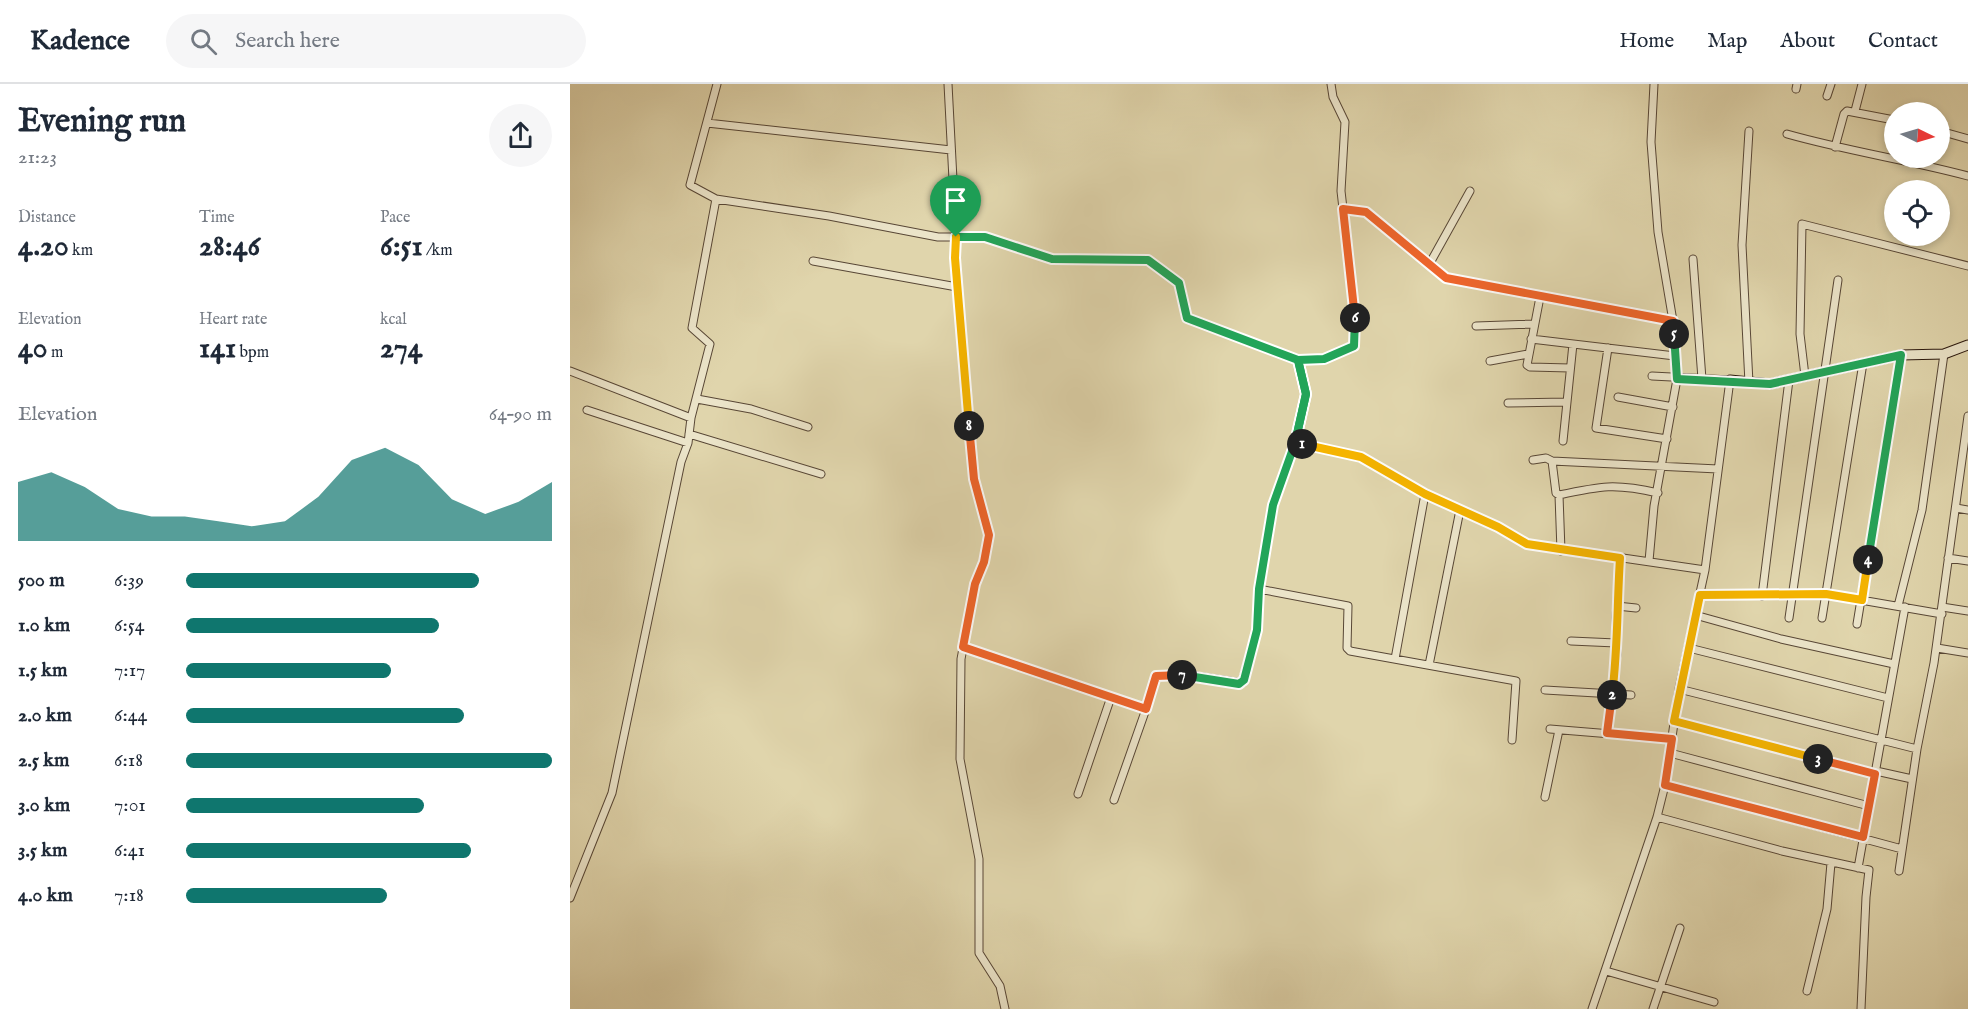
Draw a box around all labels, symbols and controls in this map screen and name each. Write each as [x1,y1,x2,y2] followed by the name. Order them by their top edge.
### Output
[166,14,586,68] search box
[30,24,130,59] text: Kadence
[187,25,220,58] icon: search
[235,27,340,55] text: Search here
[1619,28,1674,55] text: Home
[1707,28,1747,55] text: Map
[1780,28,1835,55] text: About
[1868,28,1938,55] text: Contact
[18,101,186,143] text: Evening run
[1884,102,1950,168] north arrow
[1884,102,1950,246] map controls
[489,104,552,167] button: share
[18,145,57,170] text: 21:23
[930,175,981,237] pin
[1884,180,1950,246] button: locate
[939,184,972,217] icon: arrive
[18,208,76,228] text: Distance
[199,208,235,228] text: Time
[380,208,410,228] text: Pace
[18,228,69,266] text: 4.20
[199,228,260,266] text: 28:46
[380,228,423,266] text: 6:51
[69,241,93,261] text: km
[423,241,453,261] text: /km
[1340,303,1370,333] pin: 6
[1352,308,1358,328] text: 6
[18,310,81,330] text: Elevation
[199,310,267,330] text: Heart rate
[380,310,407,330] text: kcal
[1659,319,1689,349] pin: 5
[1671,324,1677,344] text: 5
[18,330,47,368] text: 40
[199,330,236,368] text: 141
[380,330,422,368] text: 274
[47,343,63,363] text: m
[236,343,269,363] text: bpm
[18,402,97,427] text: Elevation
[489,402,552,427] text: 64–90 m
[954,411,984,441] pin: 8
[966,416,972,436] text: 8
[1287,429,1317,459] pin: 1
[1299,434,1305,454] text: 1
[1853,545,1883,575] pin: 4
[1864,550,1872,570] text: 4
[18,568,65,593] text: 500 m
[114,568,144,593] text: 6:39
[18,613,70,638] text: 1.0 km
[114,613,145,638] text: 6:54
[18,658,68,683] text: 1.5 km
[114,658,145,683] text: 7:17
[1167,660,1197,690] pin: 7
[1178,665,1186,685] text: 7
[1597,680,1627,710] pin: 2
[1608,685,1616,705] text: 2
[18,703,72,728] text: 2.0 km
[114,703,147,728] text: 6:44
[1803,744,1833,774] pin: 3
[18,748,69,773] text: 2.5 km
[114,748,143,773] text: 6:18
[1815,749,1821,769] text: 3
[18,793,70,818] text: 3.0 km
[114,793,146,818] text: 7:01
[18,838,68,863] text: 3.5 km
[114,838,145,863] text: 6:41
[18,883,73,908] text: 4.0 km
[114,883,144,908] text: 7:18

